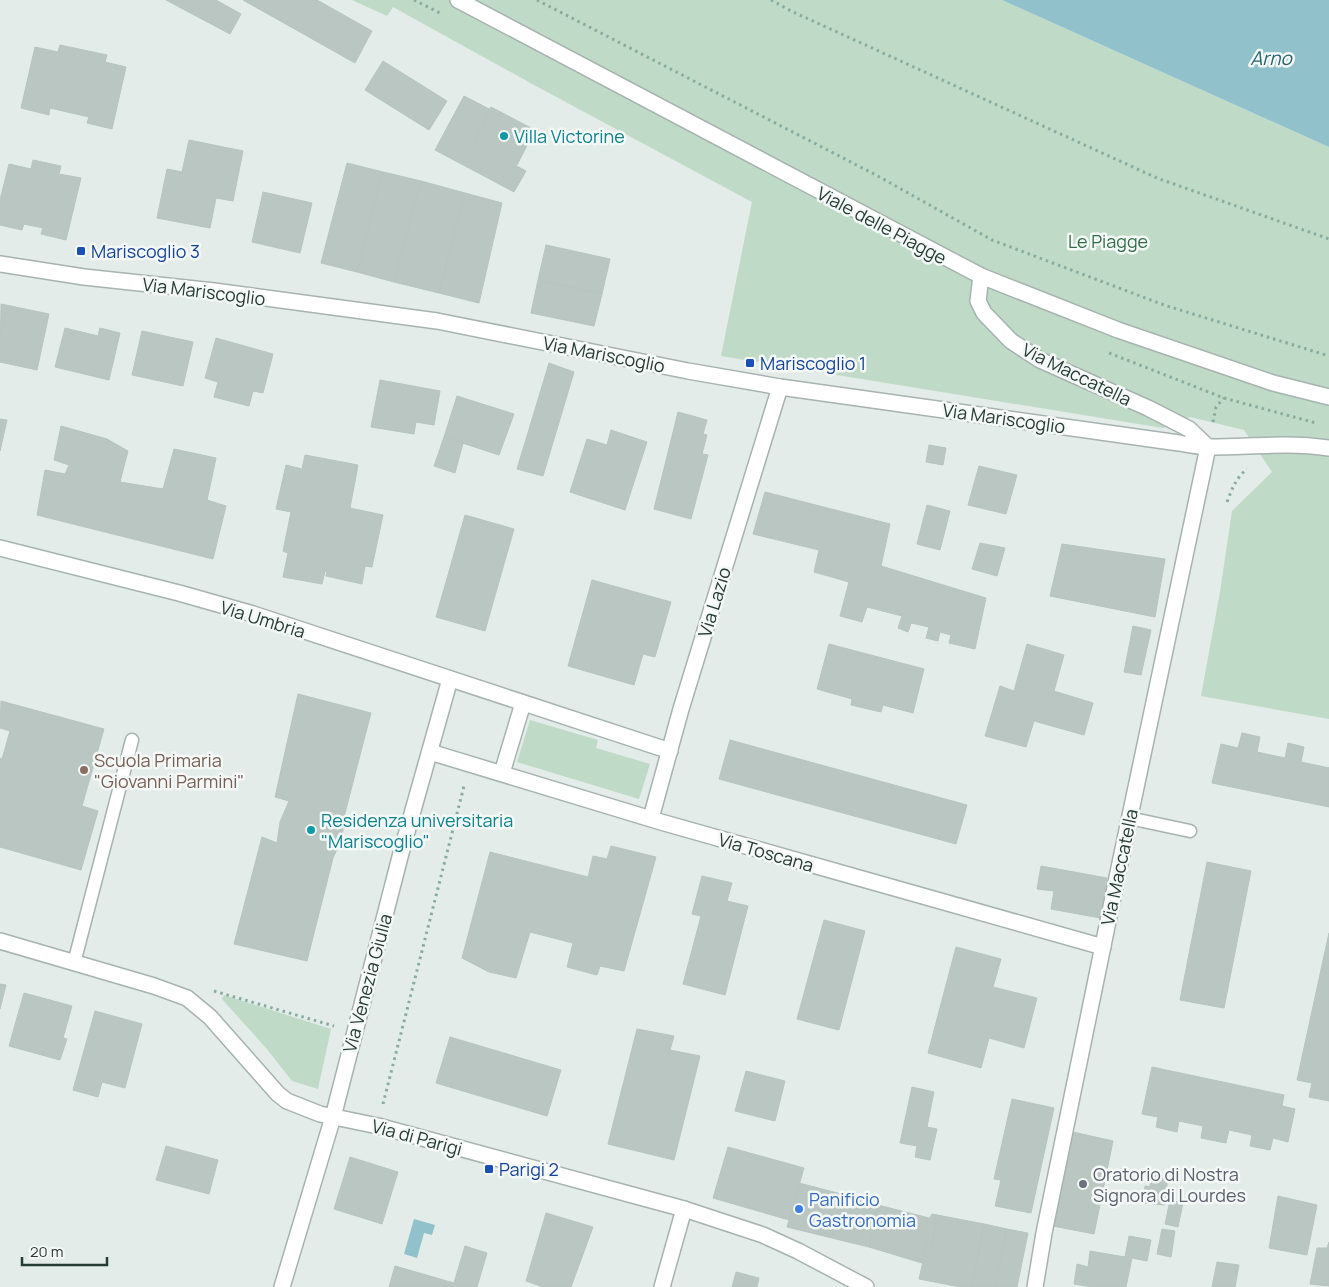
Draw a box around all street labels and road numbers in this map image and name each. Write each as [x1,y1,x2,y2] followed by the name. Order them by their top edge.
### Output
[813,181,951,269] street label: Viale delle Piagge
[141,272,267,310] street label: Via Mariscoglio
[541,330,667,378] street label: Via Mariscoglio
[1018,337,1136,411] street label: Via Maccatella
[941,398,1067,438] street label: Via Mariscoglio
[692,564,736,640] street label: Via Lazio
[218,595,308,643] street label: Via Umbria
[1095,806,1143,928] street label: Via Maccatella
[715,827,817,877] street label: Via Toscana
[337,911,397,1055] street label: Via Venezia Giulia
[369,1113,465,1161] street label: Via di Parigi

